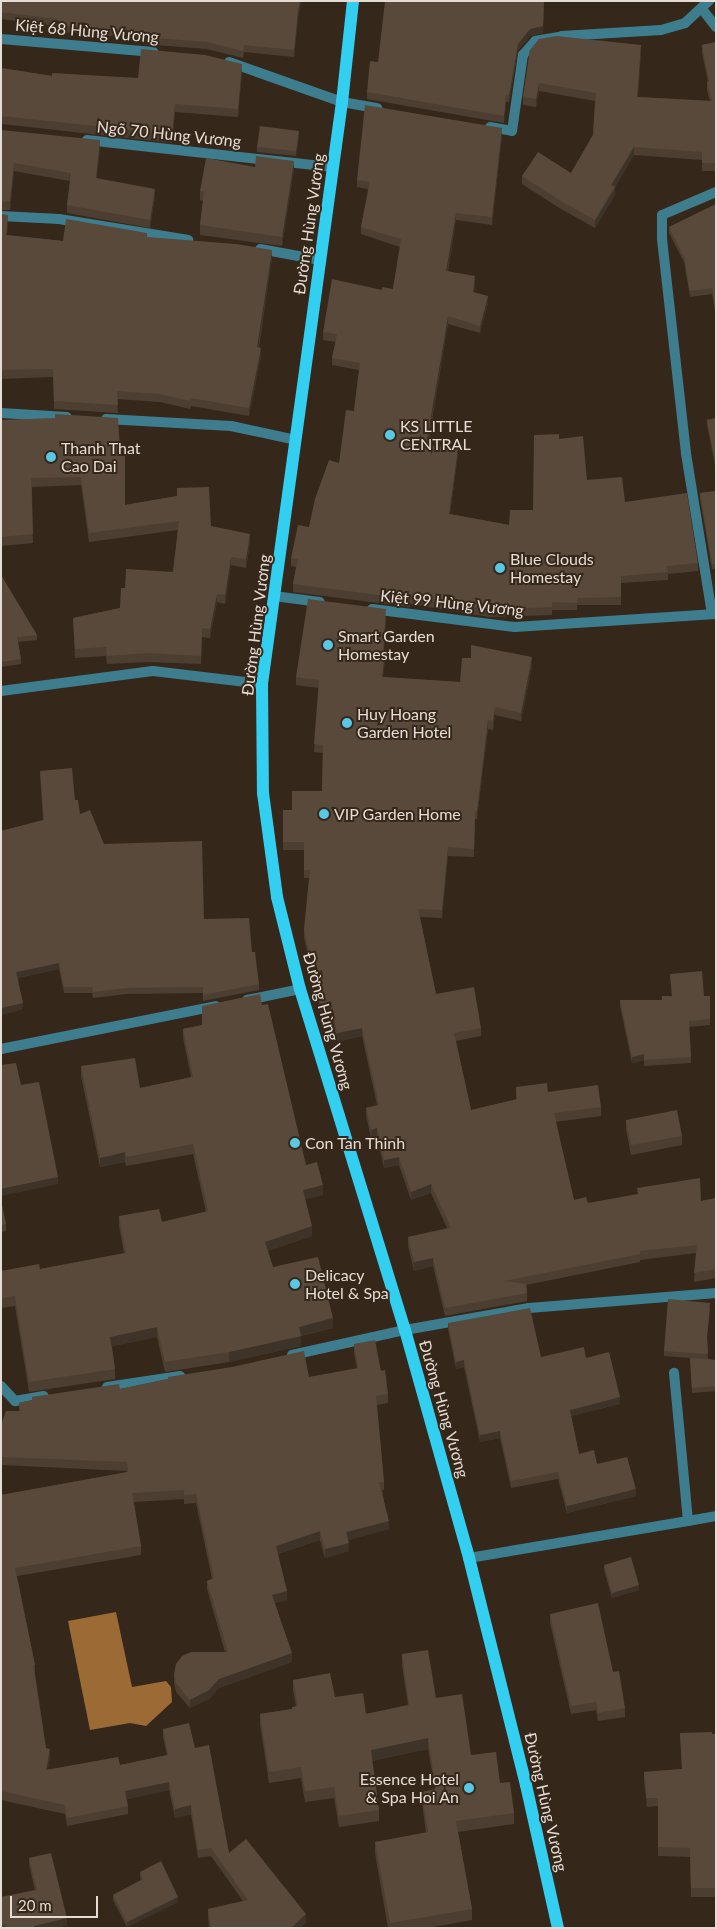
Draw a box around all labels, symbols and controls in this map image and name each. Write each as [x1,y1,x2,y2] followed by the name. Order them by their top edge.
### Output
[14,15,160,47] street label: Kiệt 68 Hùng Vương
[96,117,242,151] street label: Ngõ 70 Hùng Vương
[290,152,328,296] street label: Đường Hùng Vương
[400,416,472,454] place label: KS LITTLE CENTRAL
[384,429,396,441] marker: KS LITTLE CENTRAL
[61,438,141,476] place label: Thanh That Cao Dai
[45,451,57,463] marker: Thanh That Cao Dai
[510,549,594,587] place label: Blue Clouds Homestay
[238,553,274,697] street label: Đường Hùng Vương
[494,562,506,574] marker: Blue Clouds Homestay
[379,586,525,620] street label: Kiệt 99 Hùng Vương
[338,626,435,664] place label: Smart Garden Homestay
[322,639,334,651] marker: Smart Garden Homestay
[357,704,451,742] place label: Huy Hoang Garden Hotel
[341,717,353,729] marker: Huy Hoang Garden Hotel
[334,804,461,824] place label: VIP Garden Home
[318,808,330,820] marker: VIP Garden Home
[299,950,357,1092] street label: Đường Hùng Vương
[305,1133,406,1153] place label: Con Tan Thinh
[289,1137,301,1149] marker: Con Tan Thinh
[305,1265,389,1303] place label: Delicacy Hotel & Spa
[289,1278,301,1290] marker: Delicacy Hotel & Spa
[415,1338,473,1480] street label: Đường Hùng Vương
[521,1730,571,1874] street label: Đường Hùng Vương
[360,1769,459,1807] place label: Essence Hotel & Spa Hoi An
[463,1782,475,1794] marker: Essence Hotel & Spa Hoi An
[12,1886,100,1918] scale bar
[18,1896,52,1914] text: 20 m

